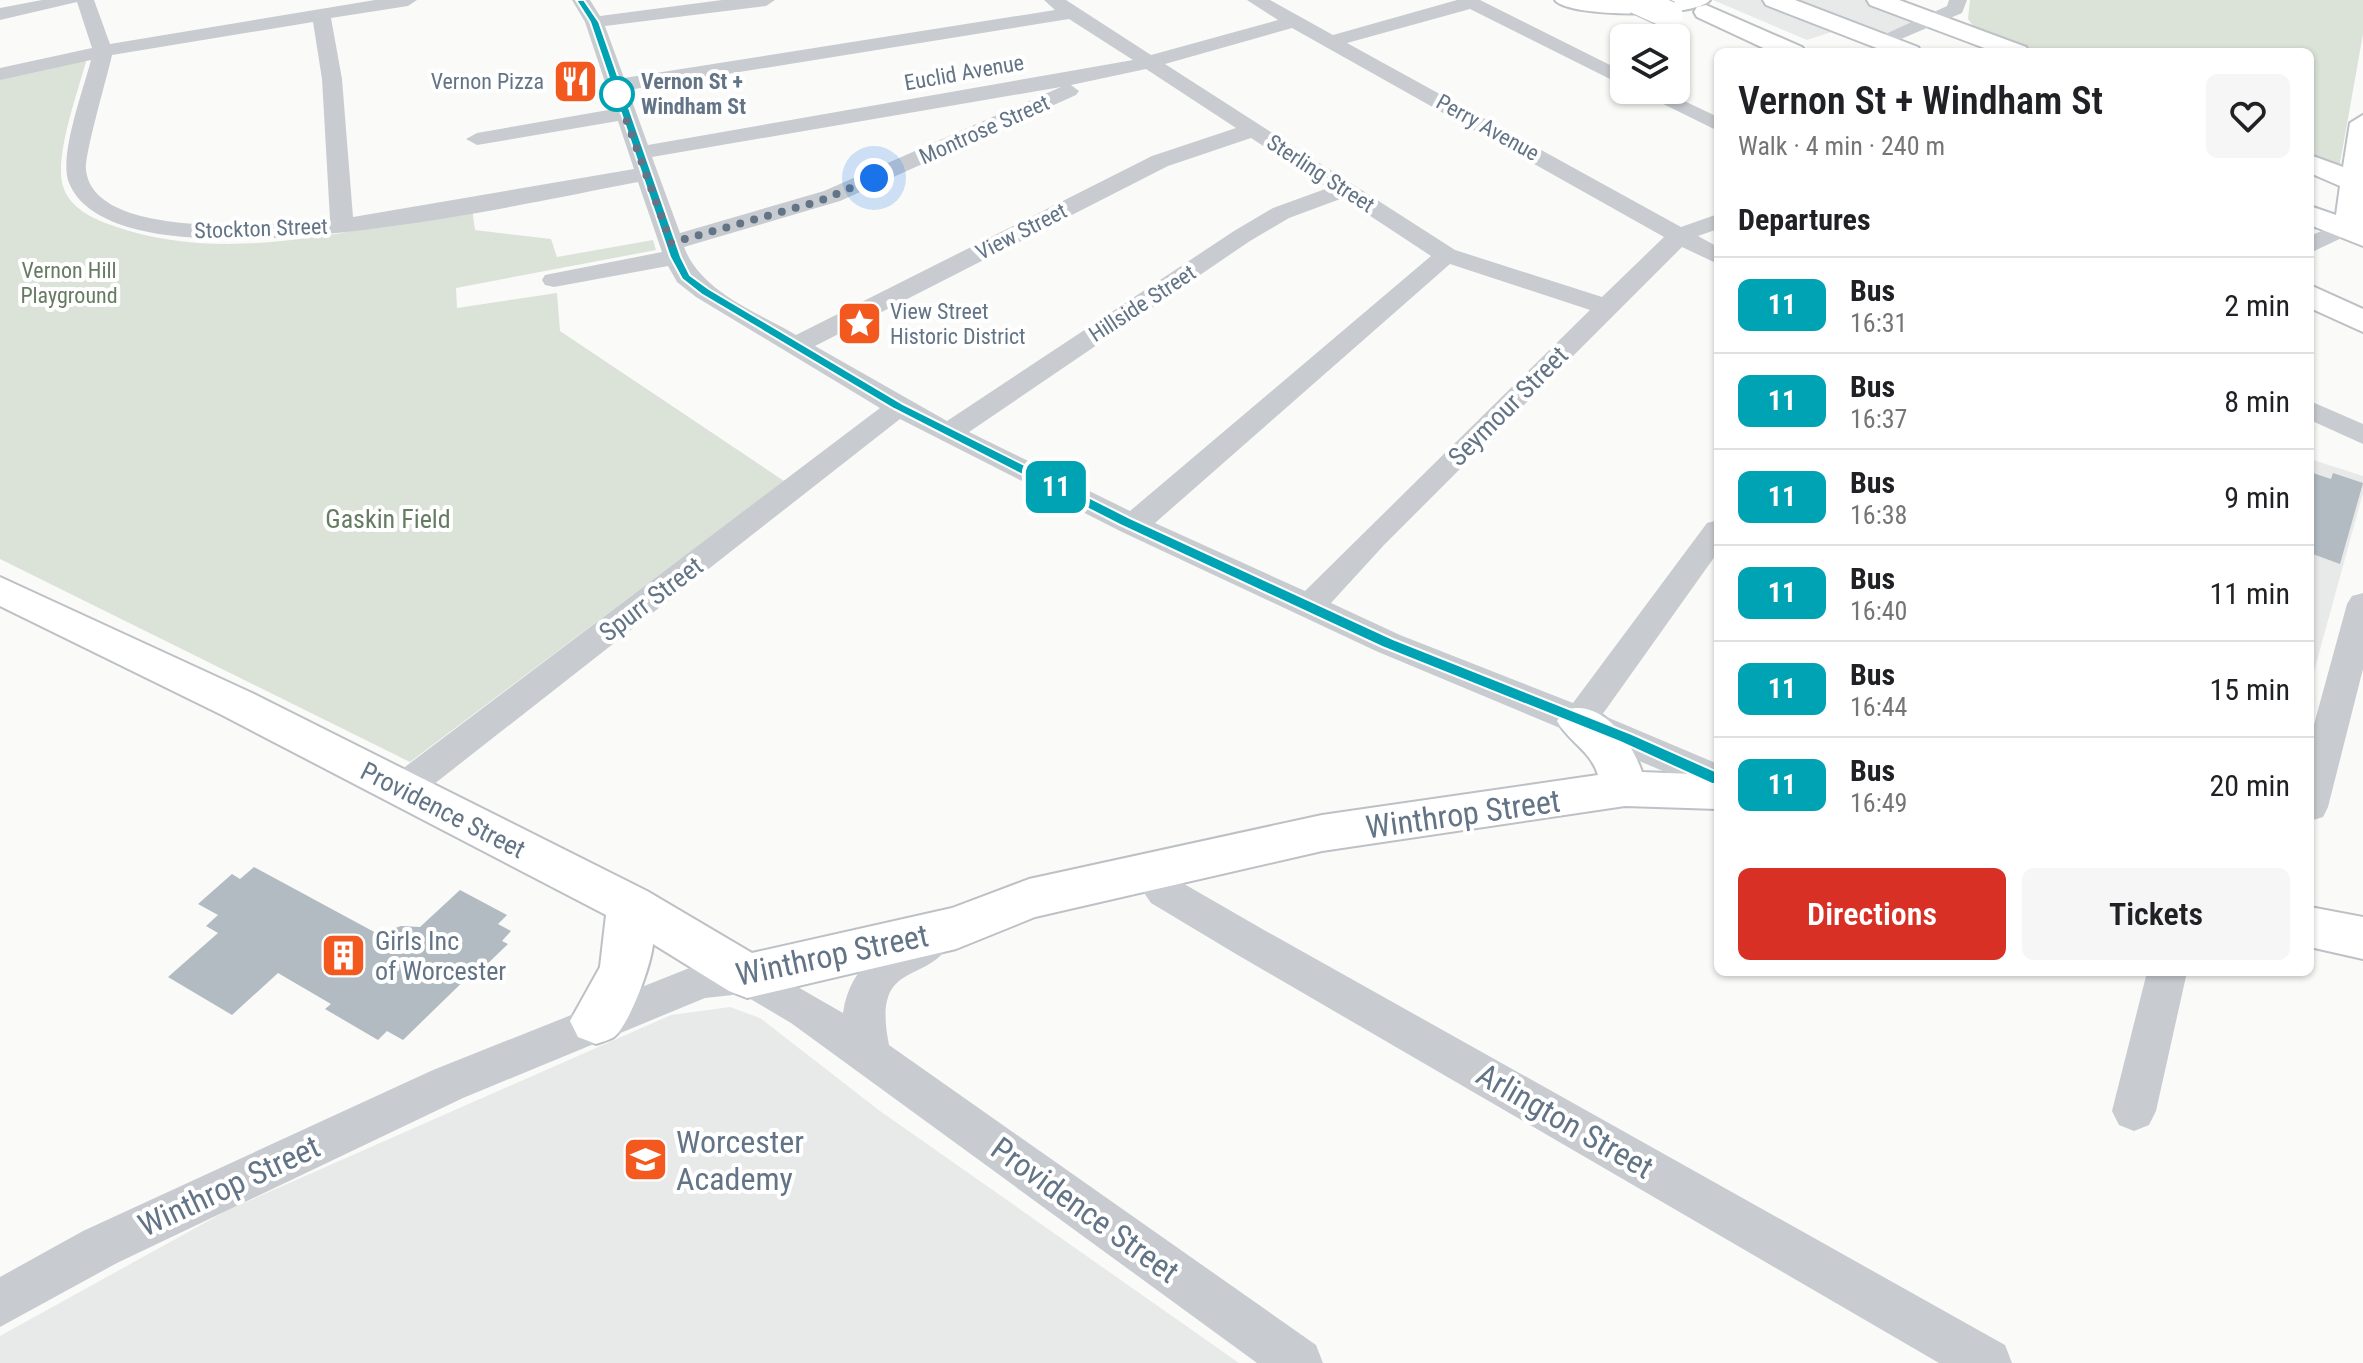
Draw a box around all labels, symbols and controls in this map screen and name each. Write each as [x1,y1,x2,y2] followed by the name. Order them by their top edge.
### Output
[1610,24,1690,104] map controls
[1610,24,1690,104] button: layers
[902,50,1026,95] street label: Euclid Avenue
[551,57,599,105] restaurant icon: Vernon Pizza
[431,69,544,94] place label: Vernon Pizza
[641,69,746,119] place label: Vernon St + Windham St
[2206,74,2290,158] button: heart
[600,77,634,111] marker: Vernon St + Windham St
[1738,79,2103,123] text: Vernon St + Windham St
[1432,89,1543,166] street label: Perry Avenue
[915,90,1053,169] street label: Montrose Street
[1262,129,1379,217] street label: Sterling Street
[1738,131,1945,161] text: Walk · 4 min · 240 m
[854,158,894,198] your location
[972,198,1071,265] street label: View Street
[1738,202,1871,237] text: Departures
[194,214,328,243] street label: Stockton Street
[20,258,118,308] park label: Vernon Hill Playground
[1084,260,1200,347] street label: Hillside Street
[1850,273,1895,308] text: Bus
[1768,288,1796,321] text: 11
[2224,288,2290,323] text: 2 min
[890,299,1026,349] place label: View Street Historic District
[835,300,883,348] place icon: View Street Historic District
[1850,308,1907,338] text: 16:31
[1442,340,1574,472] street label: Seymour Street
[1850,369,1895,404] text: Bus
[1768,384,1796,417] text: 11
[2224,384,2290,419] text: 8 min
[1850,404,1907,434] text: 16:37
[1020,461,1092,513] line badge: 11
[1850,465,1895,500] text: Bus
[1042,470,1070,503] text: 11
[1768,480,1796,513] text: 11
[2224,480,2290,515] text: 9 min
[1850,500,1907,530] text: 16:38
[325,504,451,534] park label: Gaskin Field
[593,550,709,648] street label: Spurr Street
[1850,561,1895,596] text: Bus
[1768,576,1796,609] text: 11
[2209,576,2290,611] text: 11 min
[1850,596,1907,626] text: 16:40
[1850,657,1895,692] text: Bus
[1768,672,1796,705] text: 11
[2209,672,2290,707] text: 15 min
[1850,692,1907,722] text: 16:44
[1850,753,1895,788] text: Bus
[356,756,530,864] street label: Providence Street
[1768,768,1796,801] text: 11
[2209,768,2290,803] text: 20 min
[1363,782,1563,846] street label: Winthrop Street
[1850,788,1907,818] text: 16:49
[1738,868,2006,960] button: Directions
[2022,868,2290,960] button: Tickets
[732,916,932,994] street label: Winthrop Street
[375,926,506,986] place label: Girls Inc of Worcester
[320,932,368,980] building icon: Girls Inc of Worcester
[1470,1055,1660,1187] street label: Arlington Street
[676,1123,804,1198] place label: Worcester Academy
[132,1127,326,1245] street label: Winthrop Street
[984,1129,1186,1291] street label: Providence Street
[621,1136,669,1184] school or university icon: Worcester Academy

